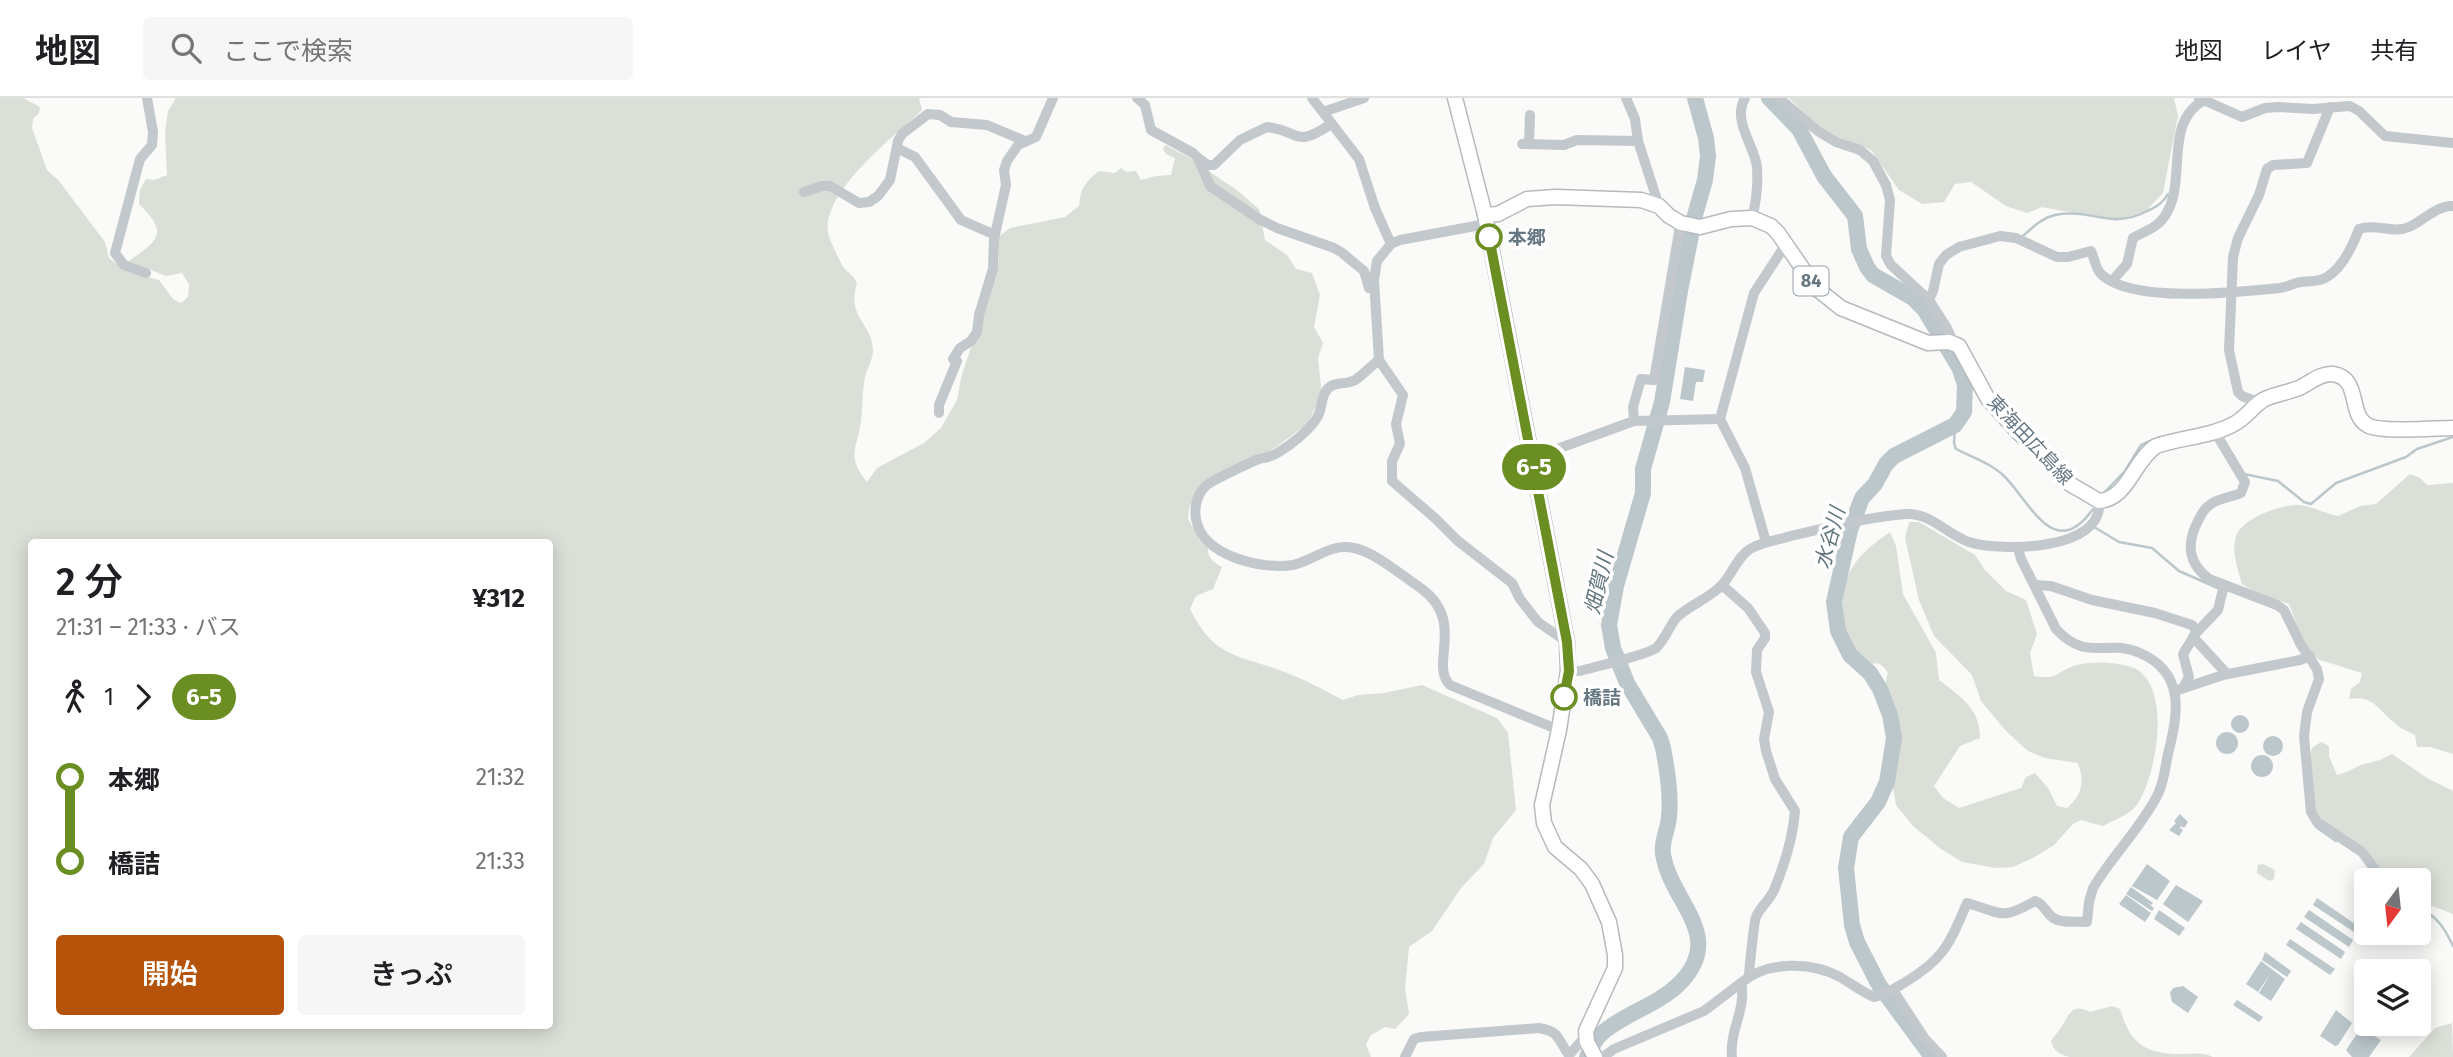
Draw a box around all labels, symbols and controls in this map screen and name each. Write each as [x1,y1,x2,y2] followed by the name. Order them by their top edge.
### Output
[143,17,633,80] search box
[167,29,205,67] icon: search
[35,31,101,71] text: 地図
[223,36,353,67] text: ここで検索
[2175,37,2223,65] text: 地図
[2261,37,2332,65] text: レイヤ
[2370,37,2418,65] text: 共有
[1476,224,1502,250] marker: 本郷
[1508,226,1546,249] place label: 本郷
[1794,266,1828,296] road number: 84
[1983,390,2077,490] street label: 東海田広島線
[1494,444,1574,490] line badge: 6-5
[1516,453,1552,481] text: 6-5
[1809,502,1851,572] water label: 水谷川
[1579,547,1619,617] water label: 畑賀川
[56,559,123,605] text: 2 分
[472,583,525,614] text: ¥312
[56,613,241,641] text: 21:31 – 21:33 · バス
[56,678,94,716] icon: walk
[124,678,162,716] icon: forward
[104,683,114,711] text: 1
[186,683,222,711] text: 6-5
[1551,684,1577,710] marker: 橋詰
[1583,686,1621,709] place label: 橋詰
[476,763,525,791] text: 21:32
[108,765,160,796] text: 本郷
[476,847,525,875] text: 21:33
[108,849,160,880] text: 橋詰
[2354,868,2431,945] north arrow
[2354,868,2431,1036] map controls
[56,935,284,1015] button: 開始
[298,935,525,1015] button: きっぷ
[2354,959,2431,1036] button: layers

